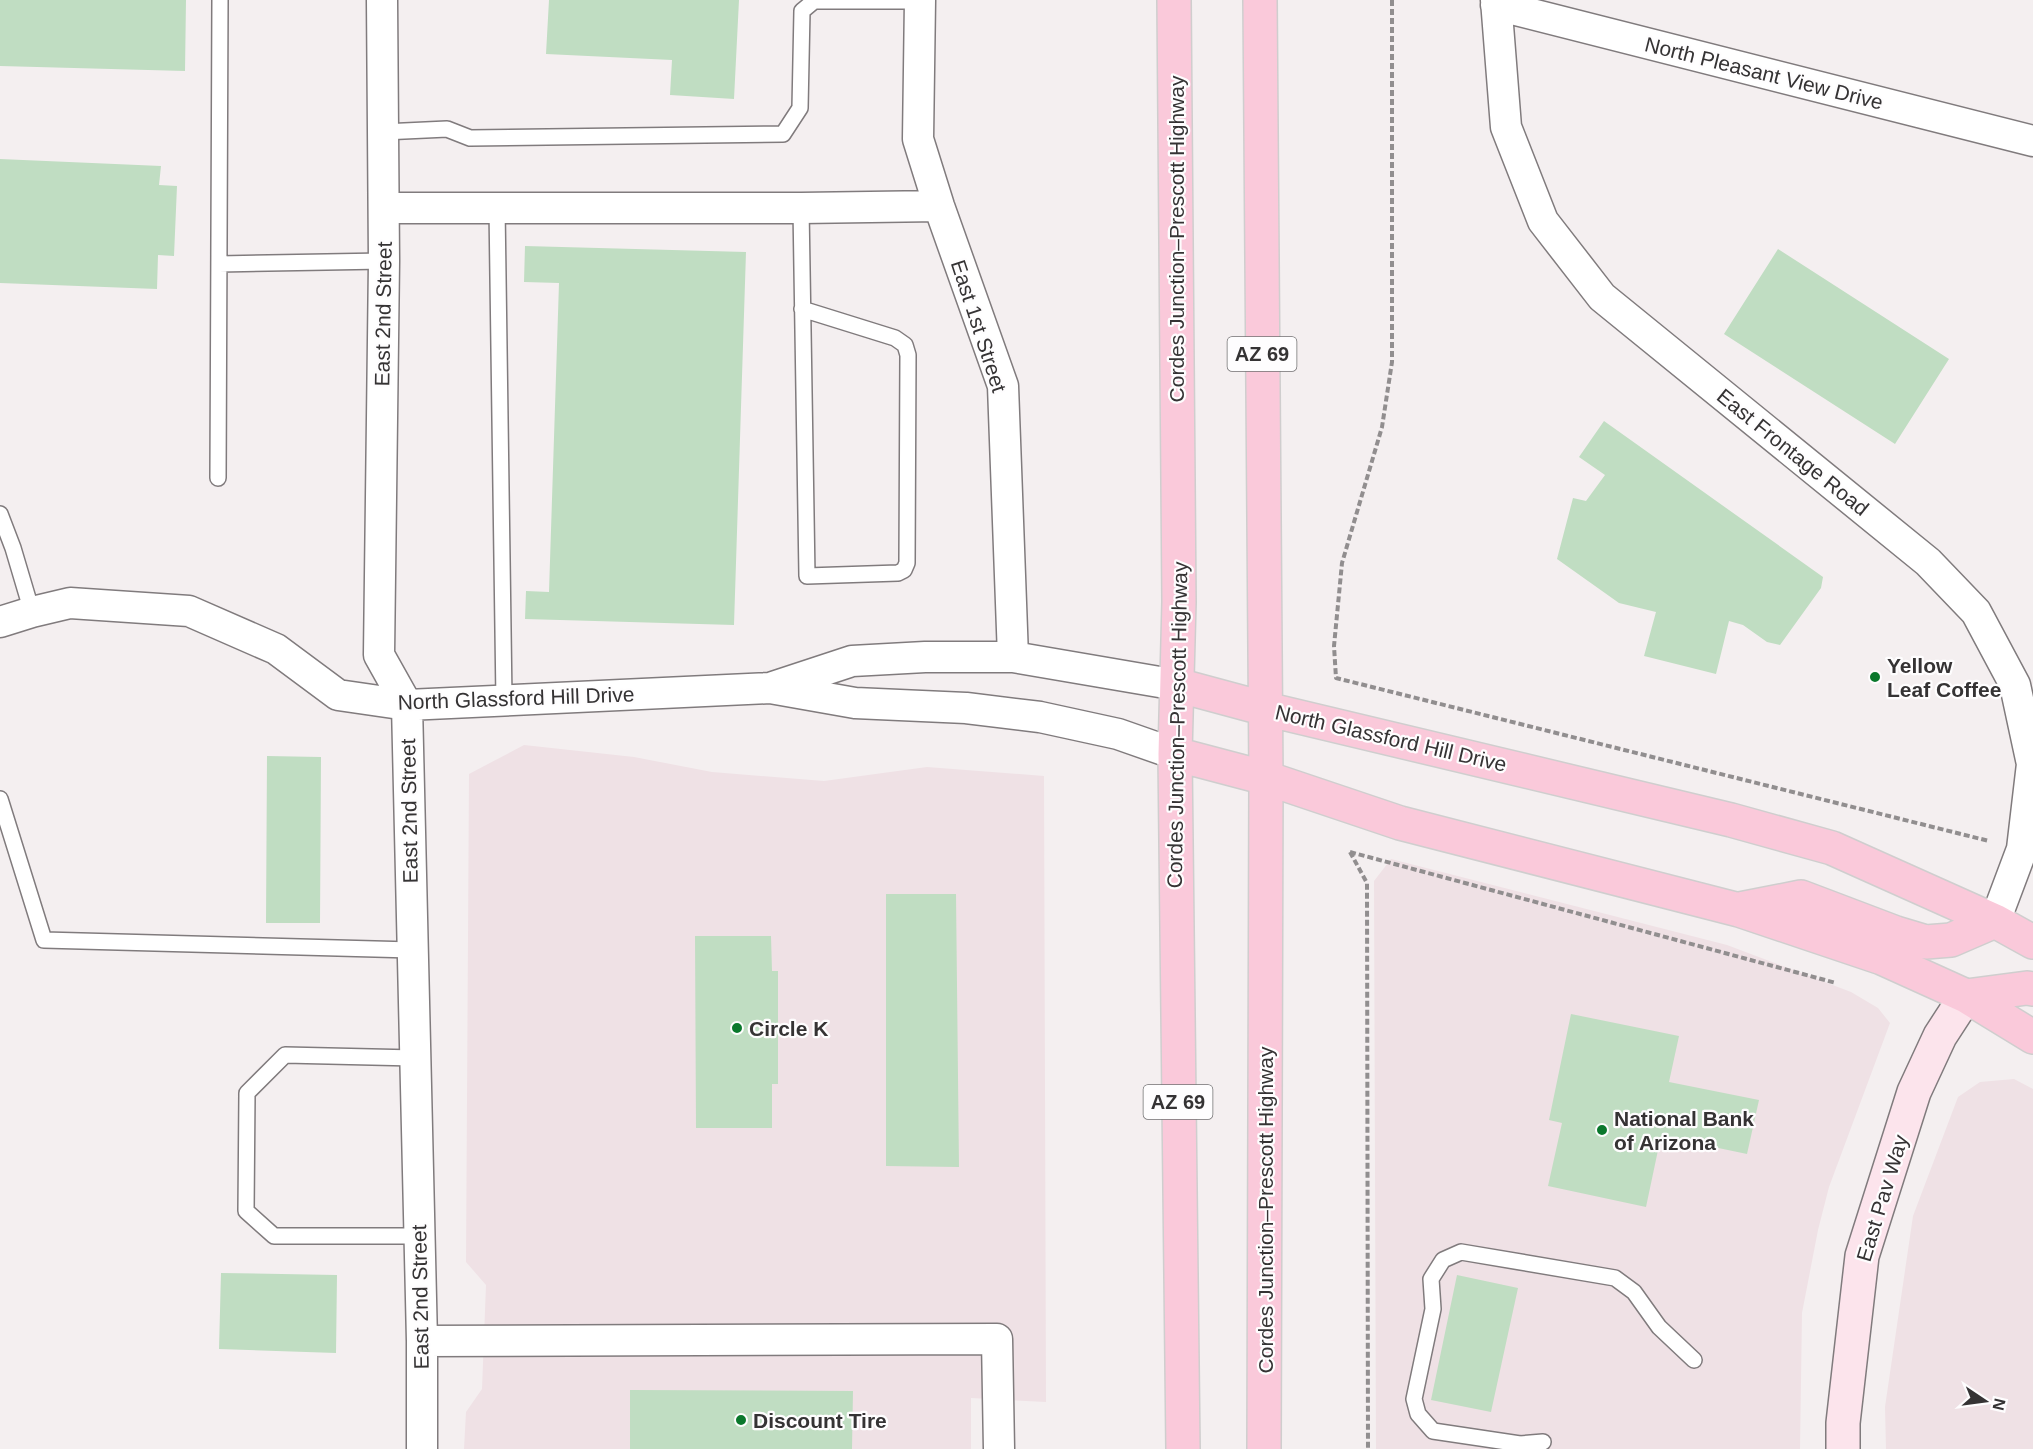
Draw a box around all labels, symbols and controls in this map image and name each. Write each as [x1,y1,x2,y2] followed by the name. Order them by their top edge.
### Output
[1642,32,1886,114] street label: North Pleasant View Drive
[1165,75,1188,402] street label: Cordes Junction–Prescott Highway
[370,241,396,387] street label: East 2nd Street
[947,257,1011,395] street label: East 1st Street
[1228,337,1296,371] road number: AZ 69
[1713,384,1873,520] street label: East Frontage Road
[1163,561,1191,889] street label: Cordes Junction–Prescott Highway
[1887,654,2001,701] place label: Yellow Leaf Coffee
[1868,670,1882,684] marker: Yellow Leaf Coffee
[397,682,635,714] street label: North Glassford Hill Drive
[1273,700,1509,776] street label: North Glassford Hill Drive
[396,738,422,884] street label: East 2nd Street
[749,1017,828,1040] place label: Circle K
[730,1021,744,1035] marker: Circle K
[1254,1046,1277,1373] street label: Cordes Junction–Prescott Highway
[1144,1085,1212,1119] road number: AZ 69
[1614,1107,1754,1154] place label: National Bank of Arizona
[1595,1123,1609,1137] marker: National Bank of Arizona
[1852,1131,1912,1264] street label: East Pav Way
[407,1224,433,1370] street label: East 2nd Street
[1955,1371,2015,1431] north arrow
[1990,1397,2009,1412] text: N
[753,1409,887,1432] place label: Discount Tire
[734,1413,748,1427] marker: Discount Tire

